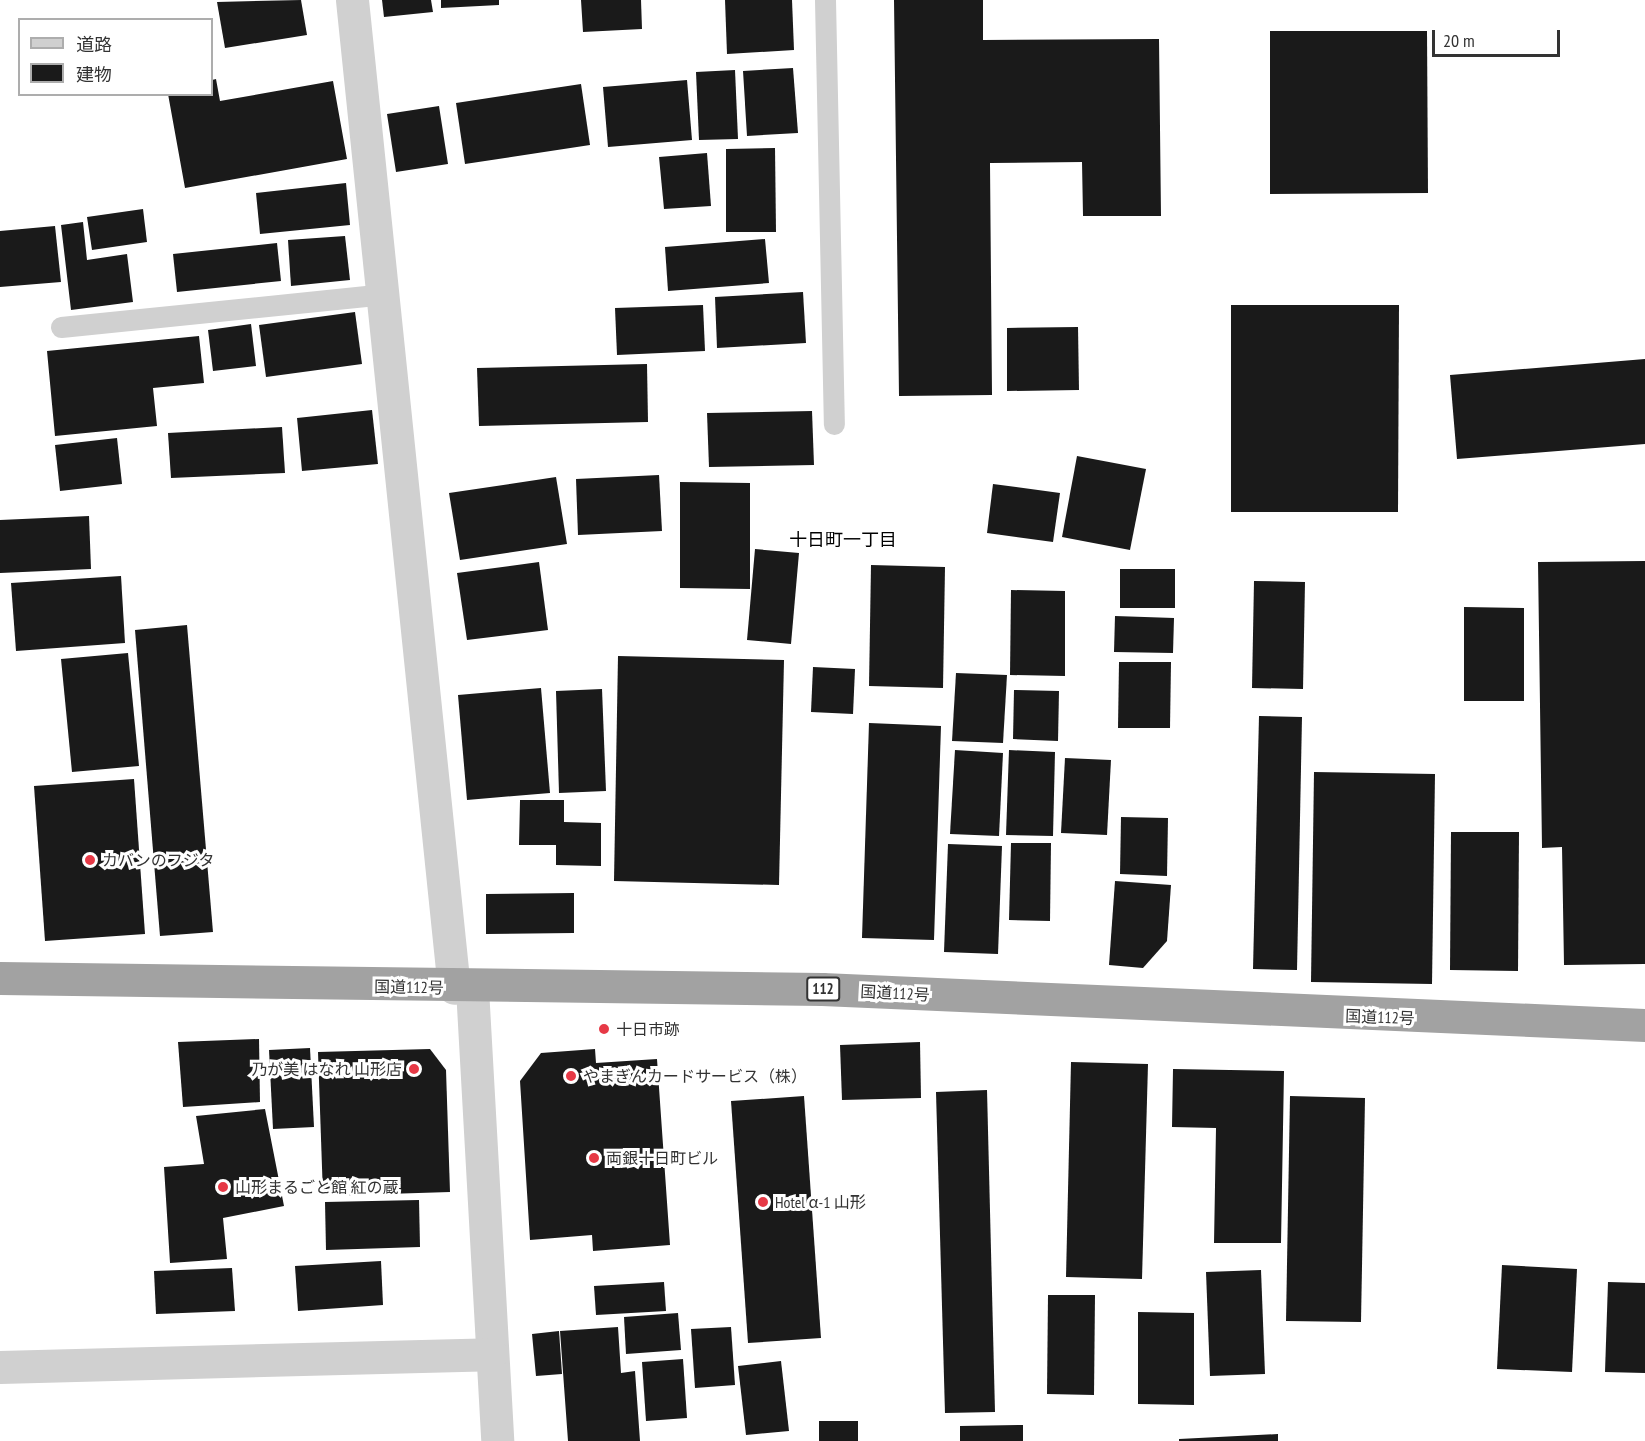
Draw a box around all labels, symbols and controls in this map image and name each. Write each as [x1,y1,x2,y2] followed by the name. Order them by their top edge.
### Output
[18,18,213,96] legend
[1435,18,1562,56] scale bar
[1443,29,1475,52] text: 20 m
[76,33,112,56] text: 道路
[76,63,112,86] text: 建物
[789,529,897,551] district label: 十日町一丁目
[102,850,214,870] place label: カバンのフジタ
[83,853,97,867] marker: カバンのフジタ
[374,977,444,997] street label: 国道112号
[805,977,841,1001] road number: 112
[860,982,930,1004] street label: 国道112号
[1345,1006,1415,1028] street label: 国道112号
[616,1019,680,1039] place label: 十日市跡
[597,1022,611,1036] marker: 十日市跡
[251,1059,402,1079] place label: 乃が美 はなれ 山形店
[407,1062,421,1076] marker: 乃が美 はなれ 山形店
[583,1066,807,1086] place label: やまぎんカードサービス（株）
[564,1069,578,1083] marker: やまぎんカードサービス（株）
[606,1148,718,1168] place label: 両銀十日町ビル
[587,1151,601,1165] marker: 両銀十日町ビル
[235,1177,398,1197] place label: 山形まるごと館 紅の蔵
[216,1180,230,1194] marker: 山形まるごと館 紅の蔵
[775,1192,866,1212] place label: Hotel α-1 山形
[756,1195,770,1209] marker: Hotel α-1 山形

